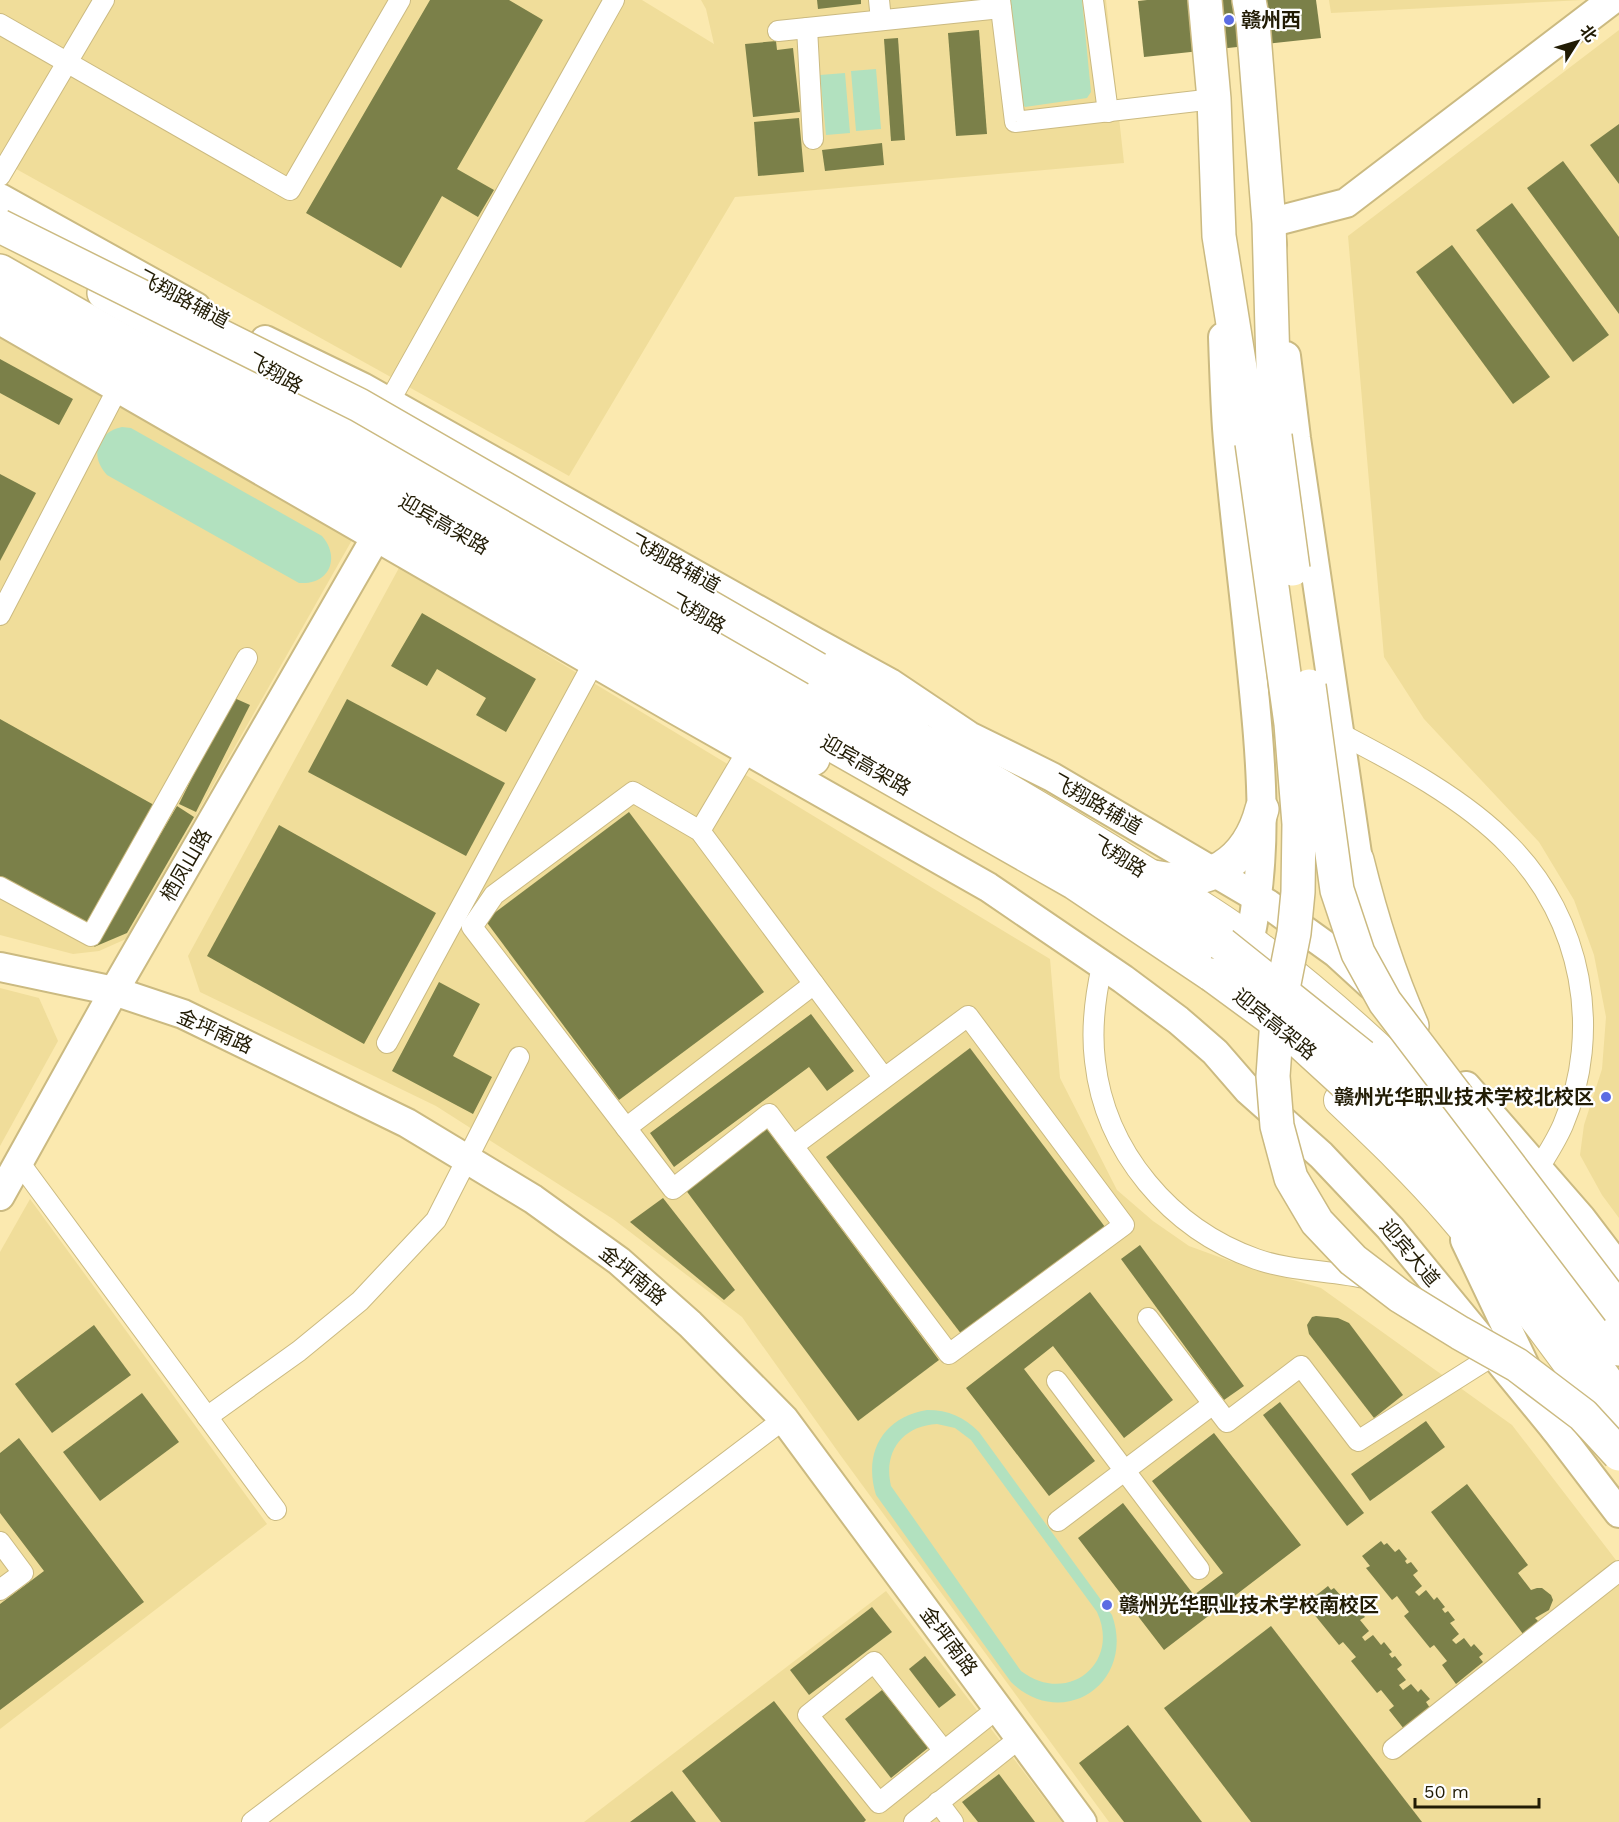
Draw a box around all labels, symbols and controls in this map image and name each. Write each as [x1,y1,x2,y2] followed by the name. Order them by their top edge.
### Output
[1241,8,1301,32] place label: 赣州西
[1547,12,1607,72] north arrow
[1222,13,1236,27] marker: 赣州西
[1576,21,1601,45] text: 北
[134,265,234,333] street label: 飞翔路辅道
[243,348,307,398] street label: 飞翔路
[395,489,493,559] street label: 迎宾高架路
[625,528,725,598] street label: 飞翔路辅道
[666,588,730,638] street label: 飞翔路
[817,730,915,800] street label: 迎宾高架路
[1048,769,1146,839] street label: 飞翔路辅道
[156,824,216,906] street label: 栖凤山路
[1087,830,1151,882] street label: 飞翔路
[1229,983,1321,1065] street label: 迎宾高架路
[174,1004,256,1058] street label: 金坪南路
[1334,1085,1594,1109] place label: 赣州光华职业技术学校北校区
[1599,1090,1613,1104] marker: 赣州光华职业技术学校北校区
[1375,1215,1445,1291] street label: 迎宾大道
[595,1240,671,1310] street label: 金坪南路
[1119,1593,1379,1617] place label: 赣州光华职业技术学校南校区
[1100,1598,1114,1612] marker: 赣州光华职业技术学校南校区
[915,1602,983,1680] street label: 金坪南路
[1415,1771,1540,1809] scale bar
[1424,1781,1469,1802] text: 50 m

